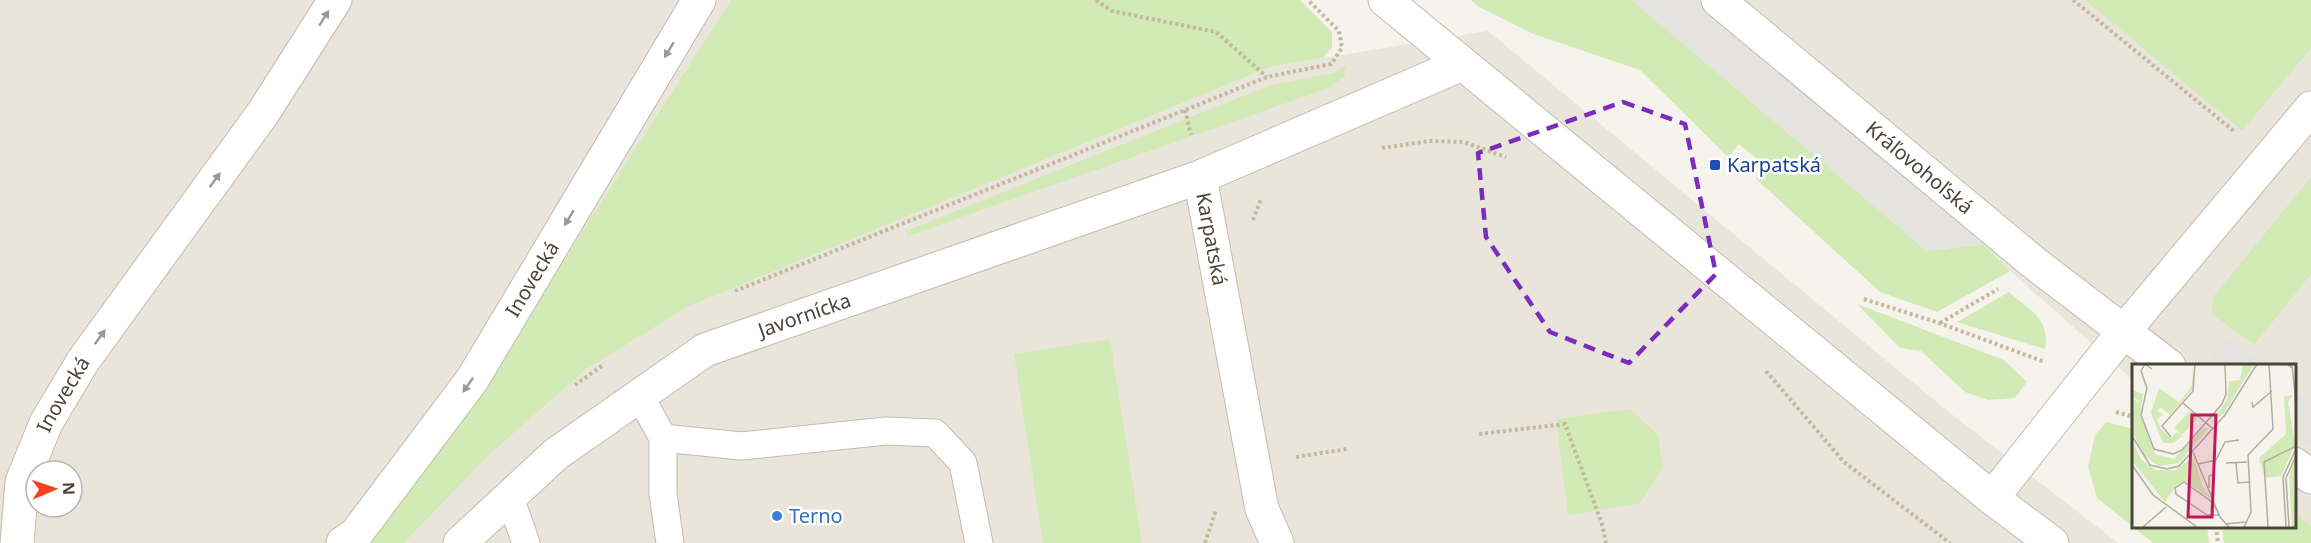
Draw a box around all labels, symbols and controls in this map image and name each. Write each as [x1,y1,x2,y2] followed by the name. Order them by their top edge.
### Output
[318,10,329,26] one-way arrow
[663,42,674,58] one-way arrow
[1860,115,1979,220] street label: Kráľovohoľská
[1727,151,1821,178] place label: Karpatská
[1708,158,1722,172] marker: Karpatská
[209,172,221,188] one-way arrow
[1190,190,1234,288] street label: Karpatská
[563,210,574,226] one-way arrow
[499,236,565,322] street label: Inovecká
[753,286,854,344] street label: Javornícka
[94,330,106,346] one-way arrow
[30,351,96,436] street label: Inovecká
[2132,364,2296,528] inset map
[462,376,474,392] one-way arrow
[24,459,84,519] north arrow
[58,482,80,495] text: N
[789,502,843,529] place label: Terno
[770,509,784,523] marker: Terno

